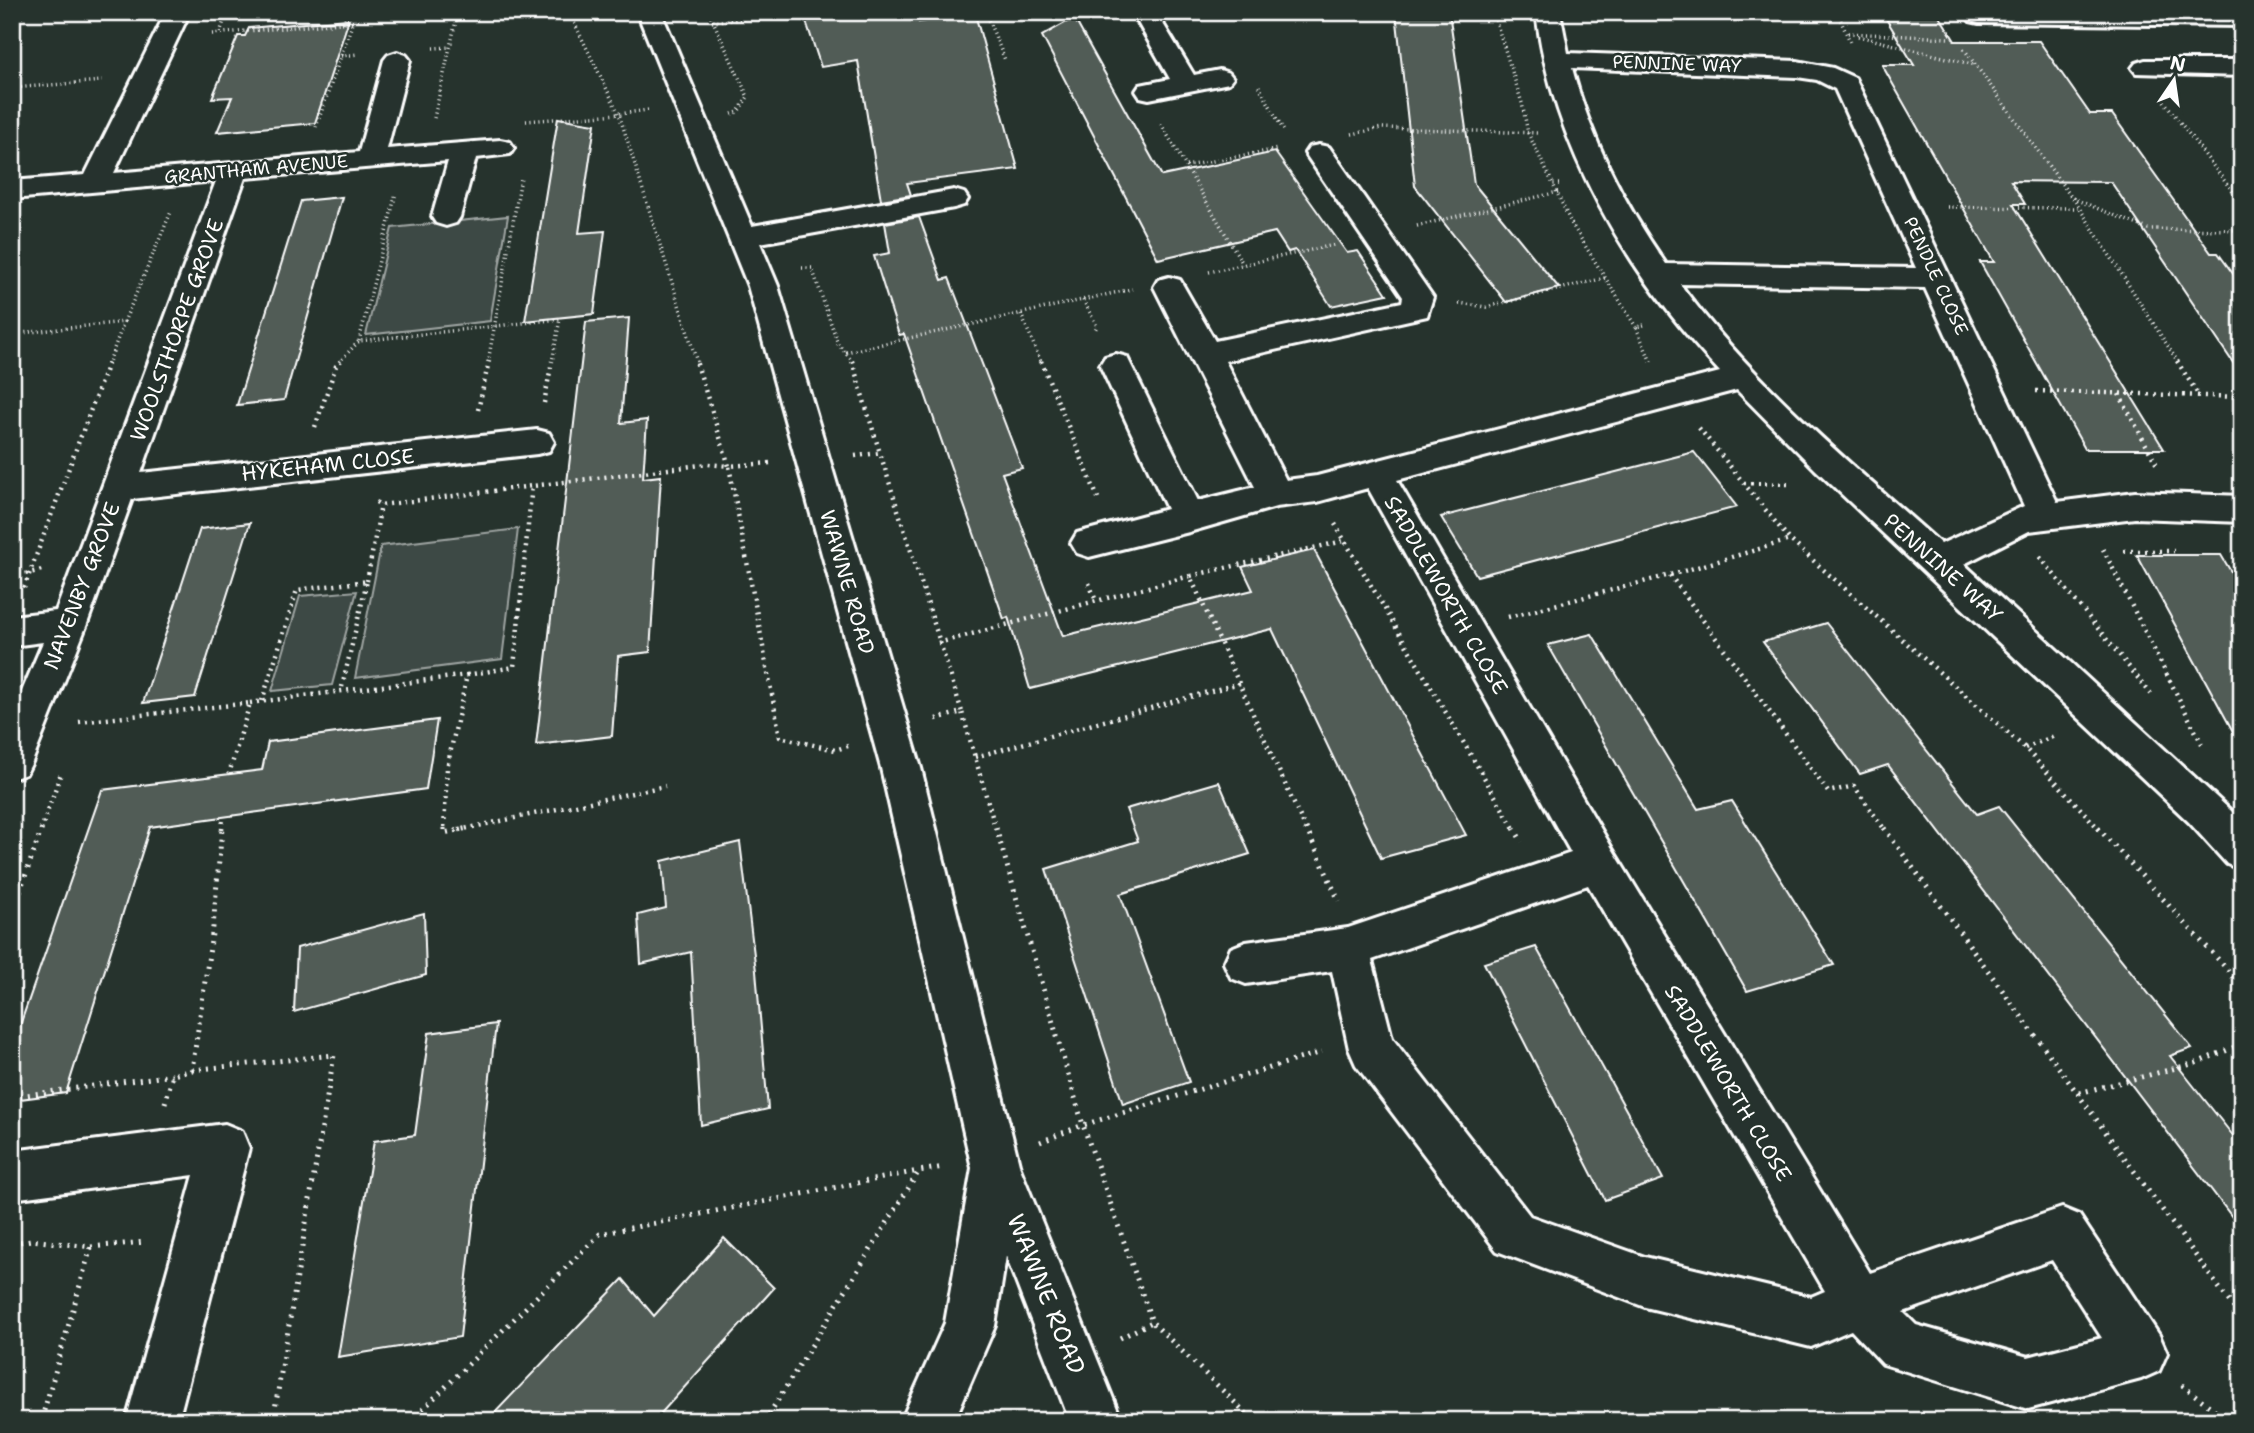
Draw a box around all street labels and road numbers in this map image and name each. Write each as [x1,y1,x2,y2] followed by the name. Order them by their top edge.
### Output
[1612,50,1742,78] street label: PENNINE WAY
[163,149,349,189] street label: GRANTHAM AVENUE
[1898,213,1974,339] street label: PENDLE CLOSE
[124,215,230,445] street label: WOOLSTHORPE GROVE
[240,442,416,488] street label: HYKEHAM CLOSE
[1378,491,1514,699] street label: SADDLEWORTH CLOSE
[37,498,127,674] street label: NAVENBY GROVE
[813,507,881,657] street label: WAWNE ROAD
[1878,507,2009,629] street label: PENNINE WAY
[1658,979,1798,1187] street label: SADDLEWORTH CLOSE
[999,1209,1093,1379] street label: WAWNE ROAD

